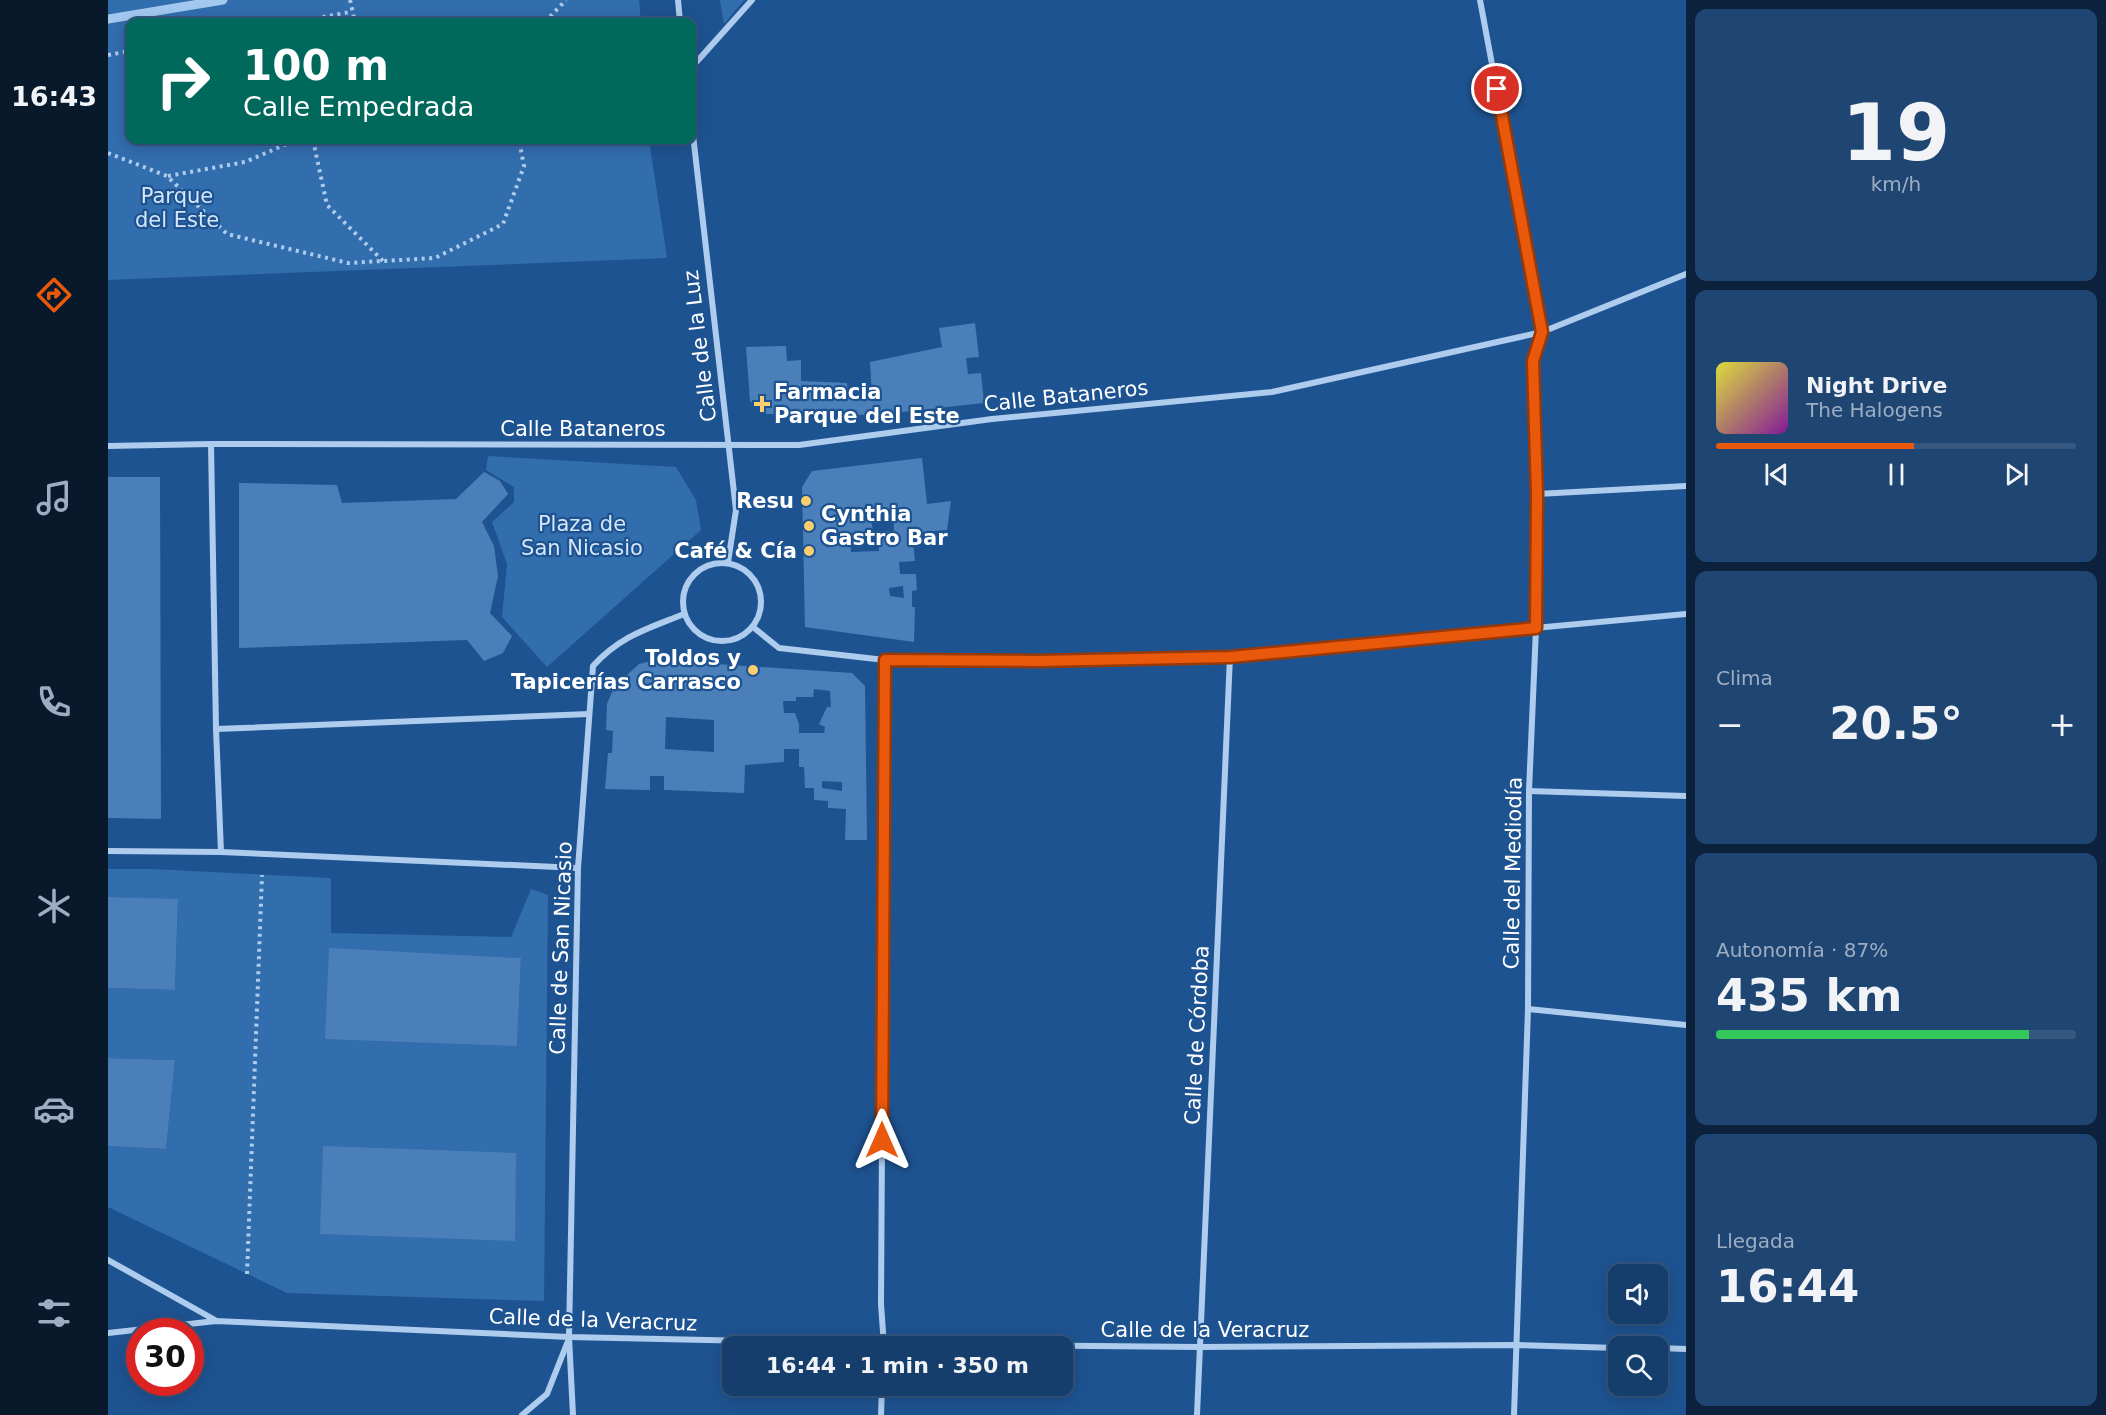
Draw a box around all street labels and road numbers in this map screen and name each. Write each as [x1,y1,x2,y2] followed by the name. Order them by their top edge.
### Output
[679,269,721,423] street label: Calle de la Luz
[983,375,1149,417] street label: Calle Bataneros
[500,417,666,441] street label: Calle Bataneros
[1499,776,1527,970] street label: Calle del Mediodía
[545,841,577,1055] street label: Calle de San Nicasio
[1180,945,1214,1125] street label: Calle de Córdoba
[488,1304,698,1336] street label: Calle de la Veracruz
[1101,1318,1309,1342] street label: Calle de la Veracruz

